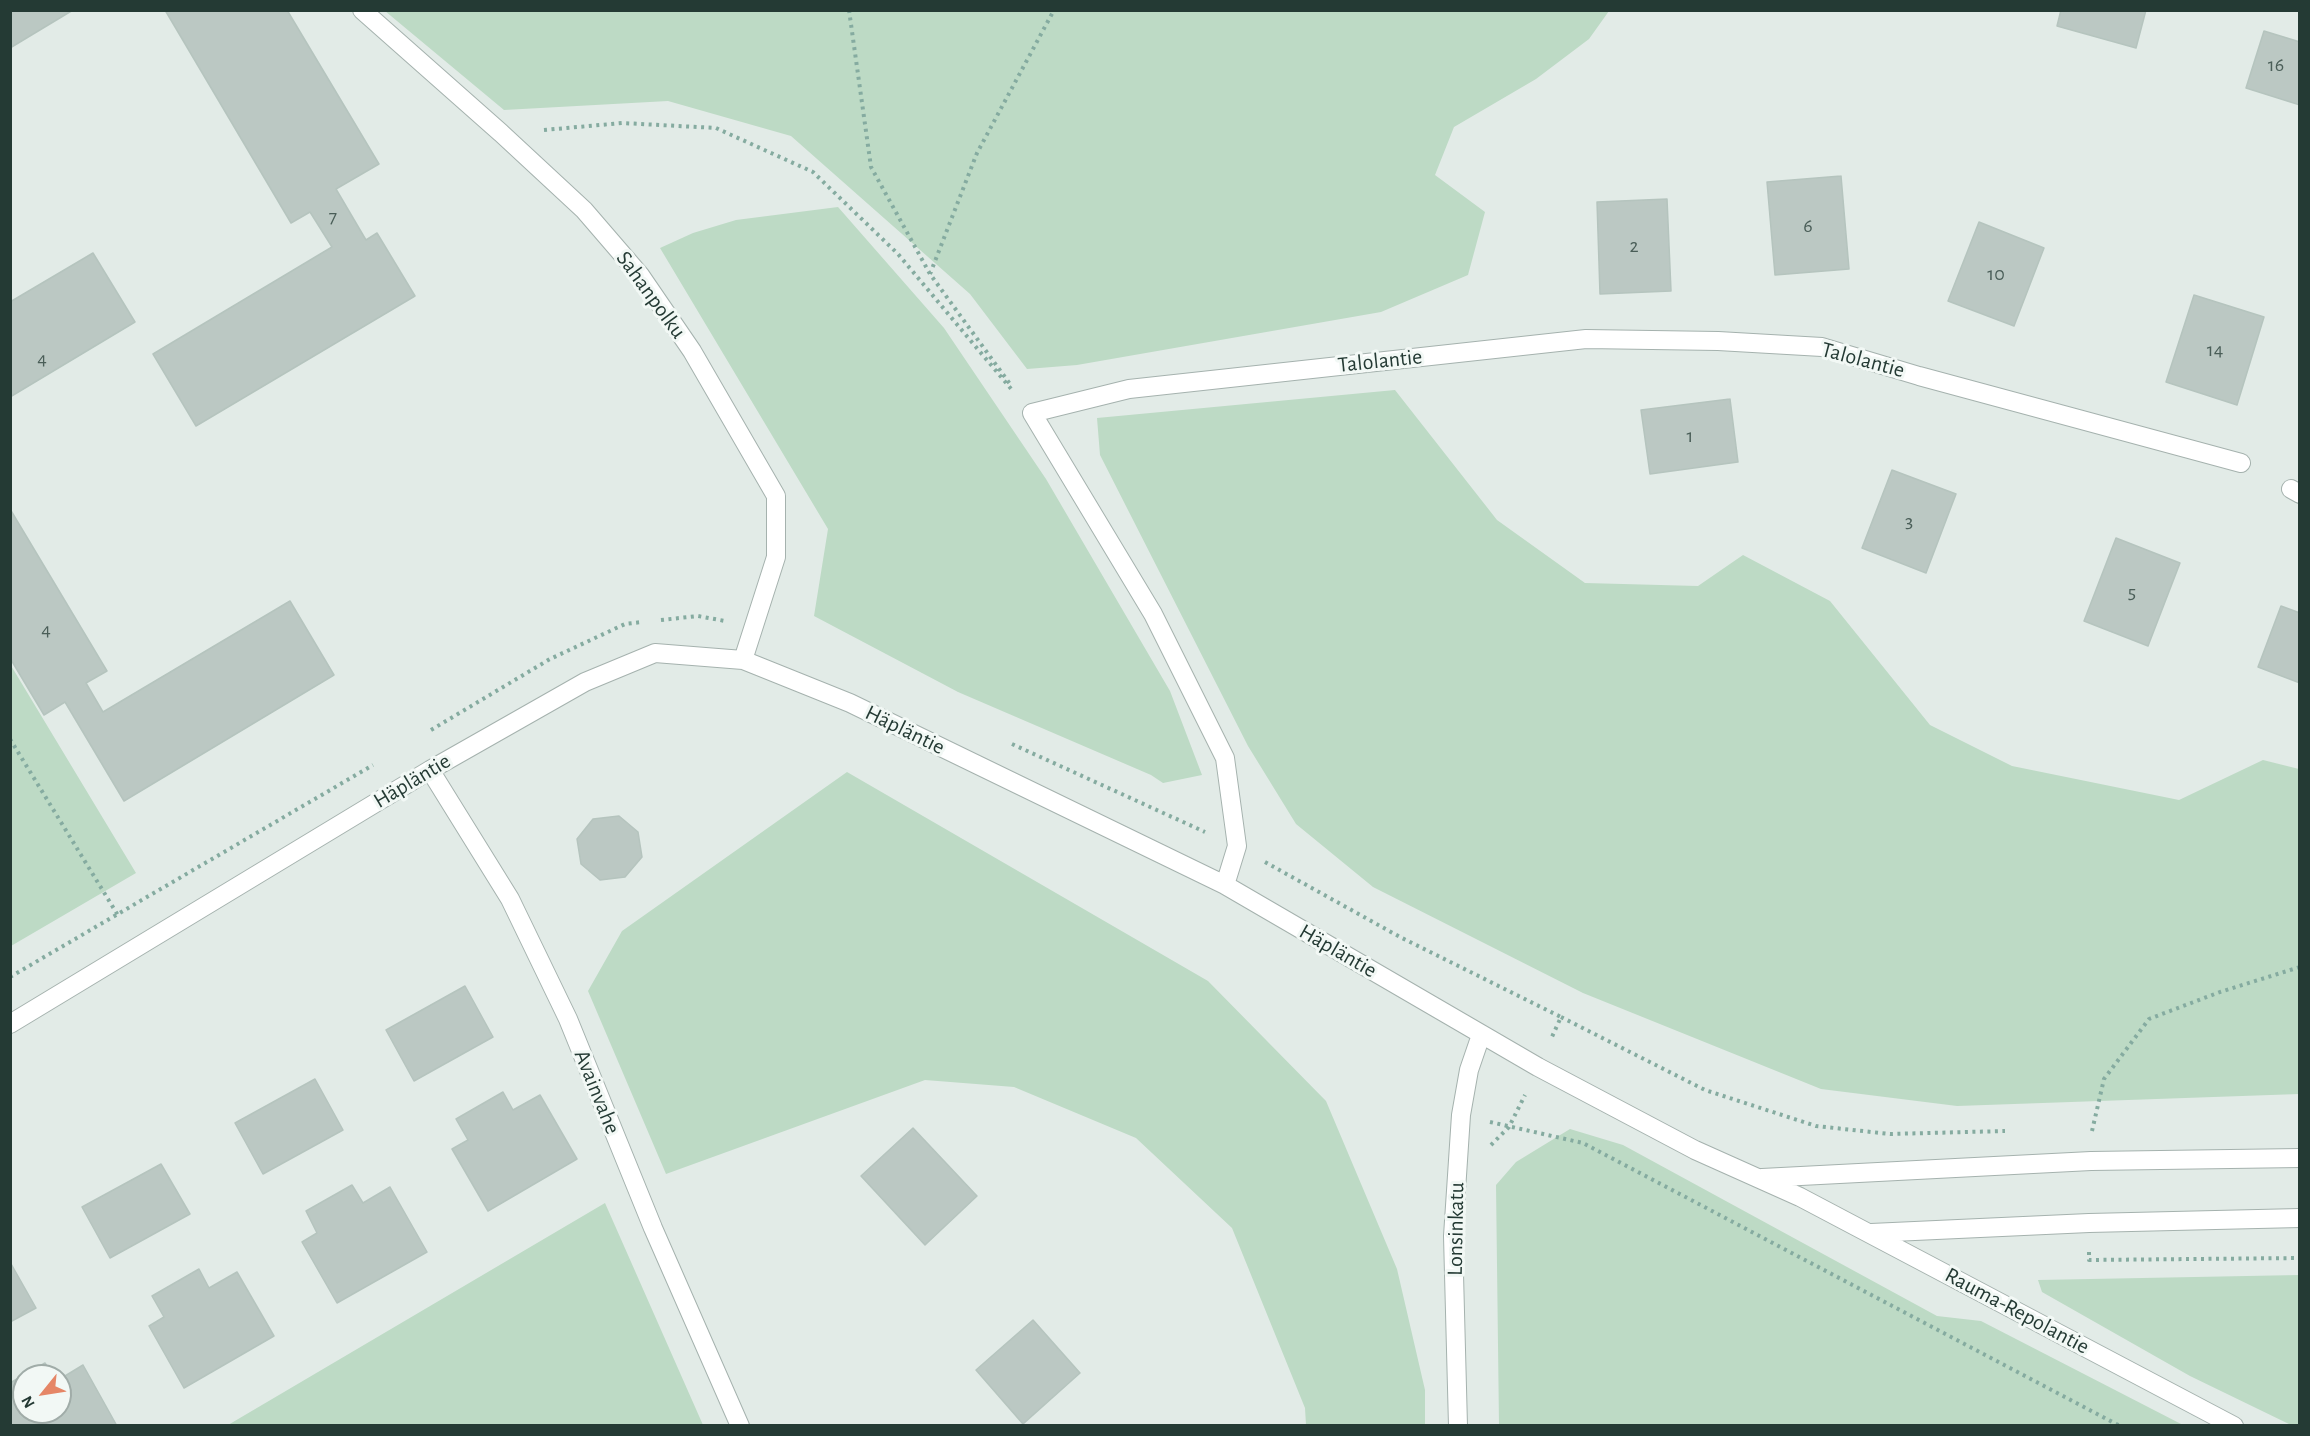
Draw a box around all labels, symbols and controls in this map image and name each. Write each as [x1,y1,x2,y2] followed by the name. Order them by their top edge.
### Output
[2268,53,2284,77] house number: 16
[329,205,337,229] house number: 7
[1803,214,1813,238] house number: 6
[1629,234,1639,258] house number: 2
[610,246,692,344] street label: Sahanpolku
[1987,262,2005,286] house number: 10
[1819,336,1907,384] street label: Talolantie
[2207,338,2223,362] house number: 14
[1336,343,1424,379] street label: Talolantie
[37,347,47,371] house number: 4
[1687,424,1693,448] house number: 1
[1905,509,1913,533] house number: 3
[2128,580,2136,604] house number: 5
[41,618,51,642] house number: 4
[861,699,949,761] street label: Häpläntie
[369,748,455,814] street label: Häpläntie
[1295,918,1381,984] street label: Häpläntie
[568,1046,626,1138] street label: Avainvahe
[1442,1182,1470,1276] street label: Lonsinkatu
[1940,1262,2094,1360] street label: Rauma-Repolantie
[12,1364,72,1424] north arrow
[18,1393,38,1411] text: N

